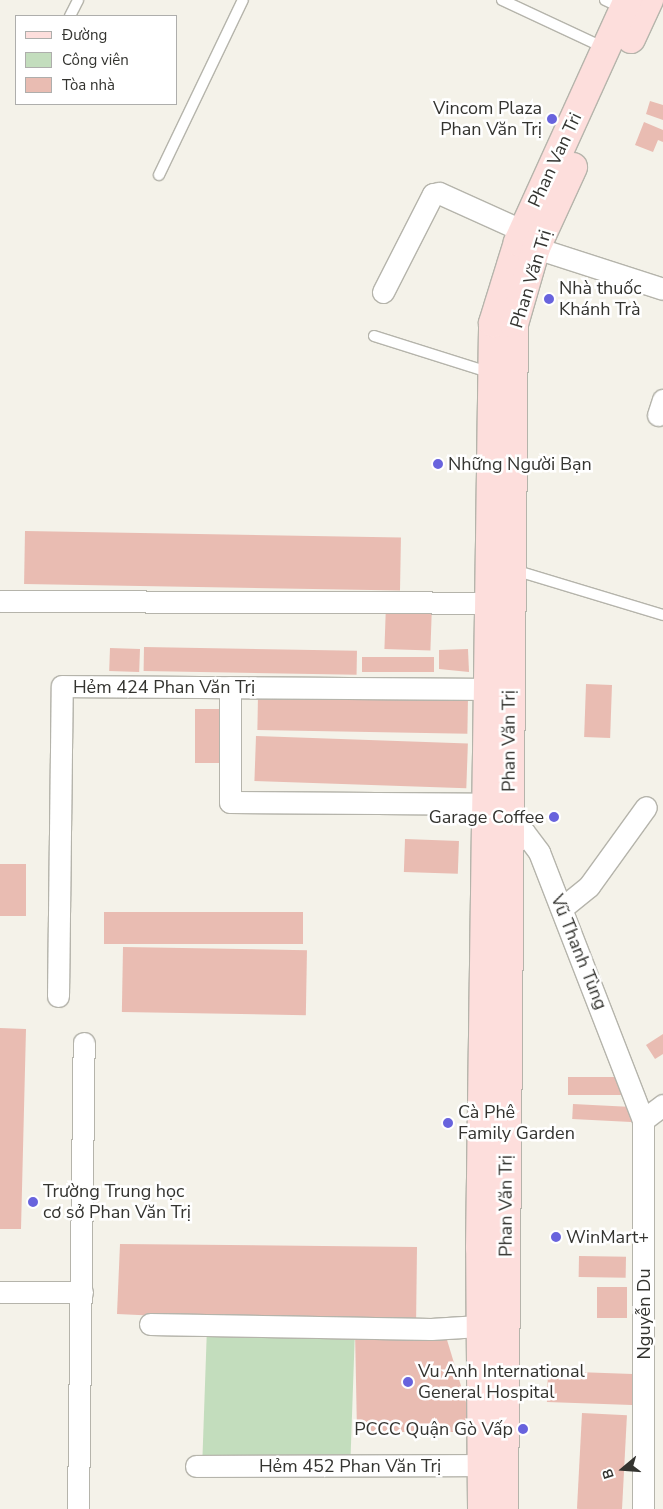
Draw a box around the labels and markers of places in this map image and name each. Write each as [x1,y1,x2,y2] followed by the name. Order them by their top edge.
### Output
[433,98,542,140] place label: Vincom Plaza Phan Văn Trị
[546,113,558,125] marker: Vincom Plaza Phan Văn Trị
[559,278,642,320] place label: Nhà thuốc Khánh Trà
[543,293,555,305] marker: Nhà thuốc Khánh Trà
[448,453,592,475] place label: Những Người Bạn
[432,458,444,470] marker: Những Người Bạn
[429,806,544,828] place label: Garage Coffee
[548,811,560,823] marker: Garage Coffee
[458,1102,575,1144] place label: Cà Phê Family Garden
[442,1117,454,1129] marker: Cà Phê Family Garden
[43,1181,191,1224] place label: Trường Trung học cơ sở Phan Văn Trị
[27,1196,39,1208] marker: Trường Trung học cơ sở Phan Văn Trị
[566,1226,649,1248] place label: WinMart+
[550,1231,562,1243] marker: WinMart+
[418,1361,585,1404] place label: Vu Anh International General Hospital
[402,1376,414,1388] marker: Vu Anh International General Hospital
[354,1418,513,1440] place label: PCCC Quận Gò Vấp
[517,1423,529,1435] marker: PCCC Quận Gò Vấp

